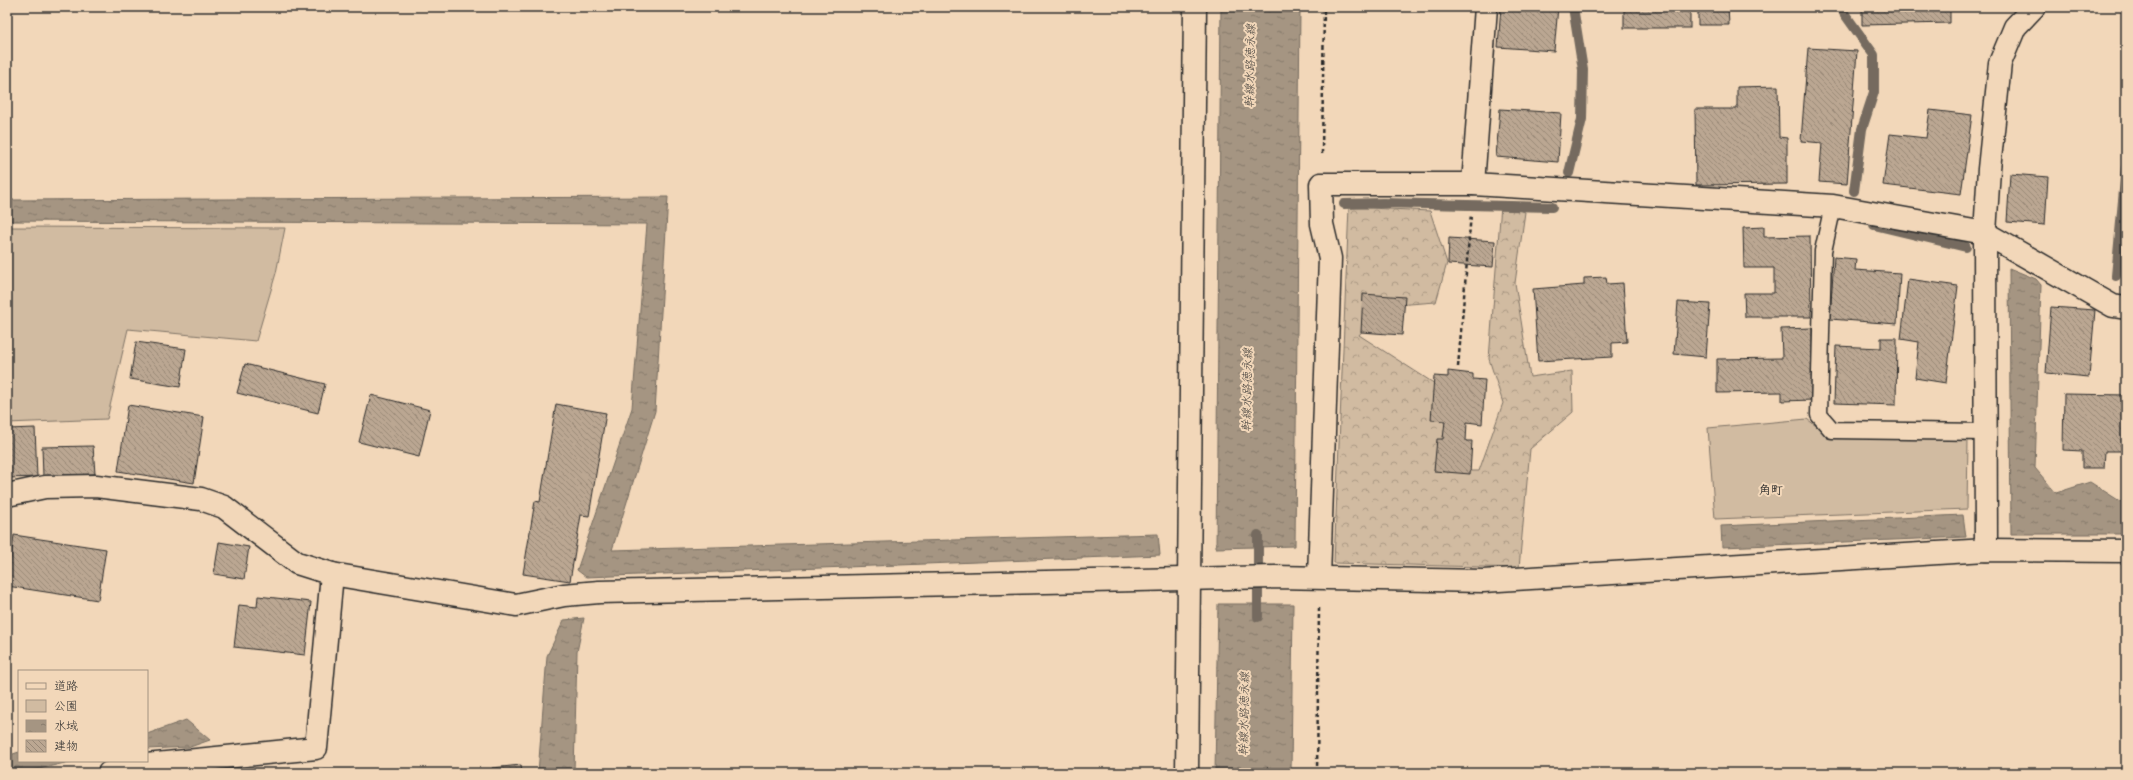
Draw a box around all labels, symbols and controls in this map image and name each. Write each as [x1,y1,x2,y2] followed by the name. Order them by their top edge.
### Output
[1242,23,1259,108] water label: 幹線水路徳永線
[1239,347,1256,432] water label: 幹線水路徳永線
[1759,483,1783,498] district label: 角町
[18,670,148,762] legend
[1236,671,1253,756] water label: 幹線水路徳永線
[54,679,78,694] text: 道路
[54,699,78,714] text: 公園
[54,719,78,734] text: 水域
[54,739,78,754] text: 建物

